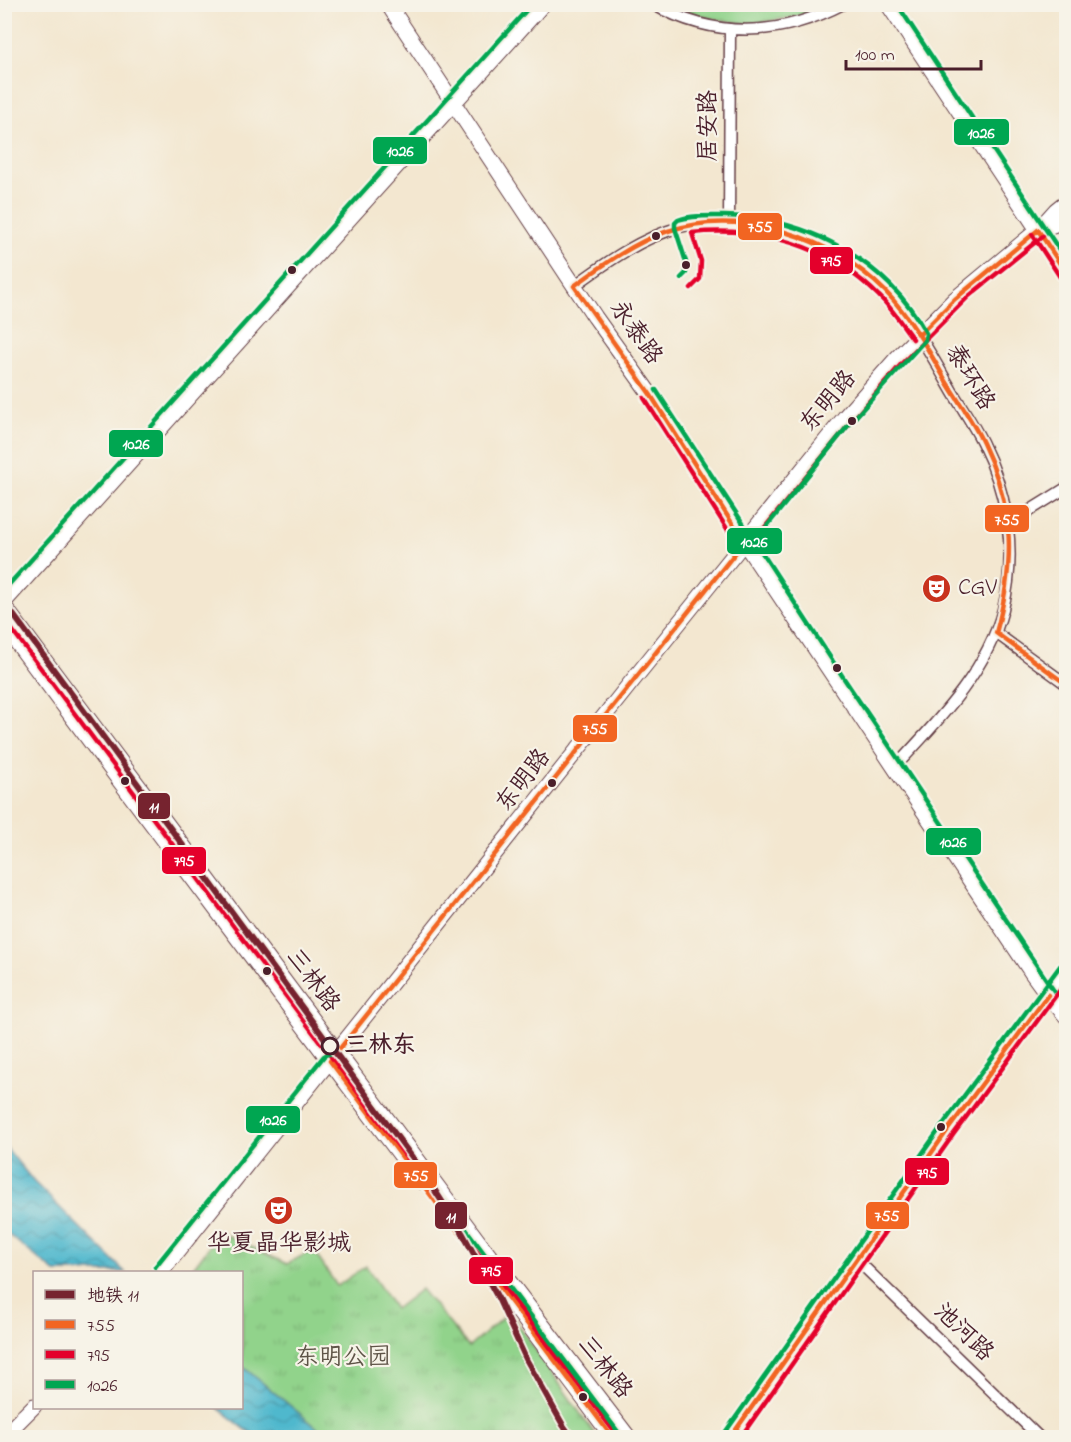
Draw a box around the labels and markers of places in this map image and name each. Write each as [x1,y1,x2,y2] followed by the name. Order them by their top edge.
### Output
[650,230,662,242] unlabelled marker
[680,259,692,271] unlabelled marker
[286,264,298,276] unlabelled marker
[846,415,858,427] unlabelled marker
[958,571,998,606] place label: CGV
[921,572,953,604] theatre icon: CGV
[831,662,843,674] unlabelled marker
[119,775,131,787] unlabelled marker
[546,777,558,789] unlabelled marker
[261,965,273,977] unlabelled marker
[344,1029,416,1064] place label: 三林东
[321,1037,339,1055] marker: 三林东
[935,1121,947,1133] unlabelled marker
[263,1195,295,1227] theatre icon: 华夏晶华影城
[207,1227,351,1262] place label: 华夏晶华影城
[577,1391,589,1403] unlabelled marker

